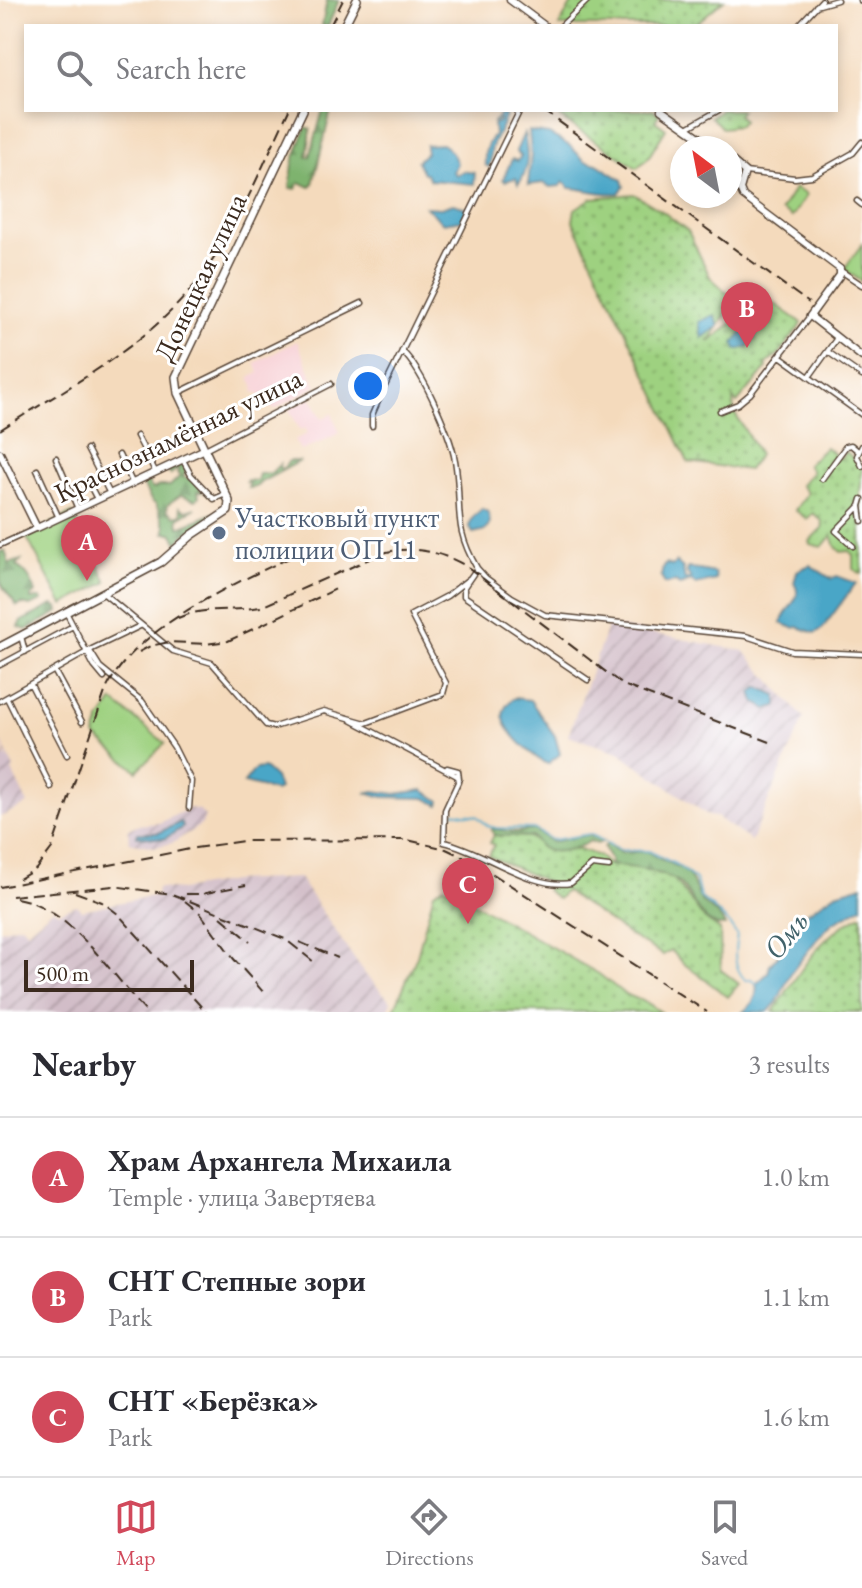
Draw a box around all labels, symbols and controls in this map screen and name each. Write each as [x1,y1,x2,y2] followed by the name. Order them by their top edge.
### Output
[24,24,838,112] search box
[52,46,96,90] icon: search
[116,49,246,88] text: Search here
[670,136,742,208] north arrow
[145,187,255,367] street label: Донецкая улица
[721,282,773,348] pin: B
[48,359,309,511] street label: Краснознамённая улица
[348,366,388,406] your location
[234,499,440,567] place label: Участковый пункт полиции ОП 11
[61,515,113,581] pin: A
[210,524,228,542] marker: Участковый пункт полиции ОП 11
[442,858,494,924] pin: C
[754,902,817,967] water label: Омь
[24,956,194,992] scale bar
[36,959,89,988] text: 500 m
[32,1042,136,1086] text: Nearby
[749,1047,830,1081] text: 3 results
[108,1141,451,1180] text: Храм Архангела Михаила
[49,1160,67,1194] text: A
[761,1160,830,1194] text: 1.0 km
[108,1180,376,1214] text: Temple · улица Завертяева
[108,1261,366,1300] text: СНТ Степные зори
[50,1280,66,1314] text: B
[761,1280,830,1314] text: 1.1 km
[108,1300,152,1334] text: Park
[108,1381,319,1420] text: СНТ «Берёзка»
[49,1400,67,1434] text: C
[761,1400,830,1434] text: 1.6 km
[108,1420,152,1454] text: Park
[114,1495,158,1572] tab: Map
[385,1495,474,1572] tab: Directions
[701,1495,748,1572] tab: Saved

